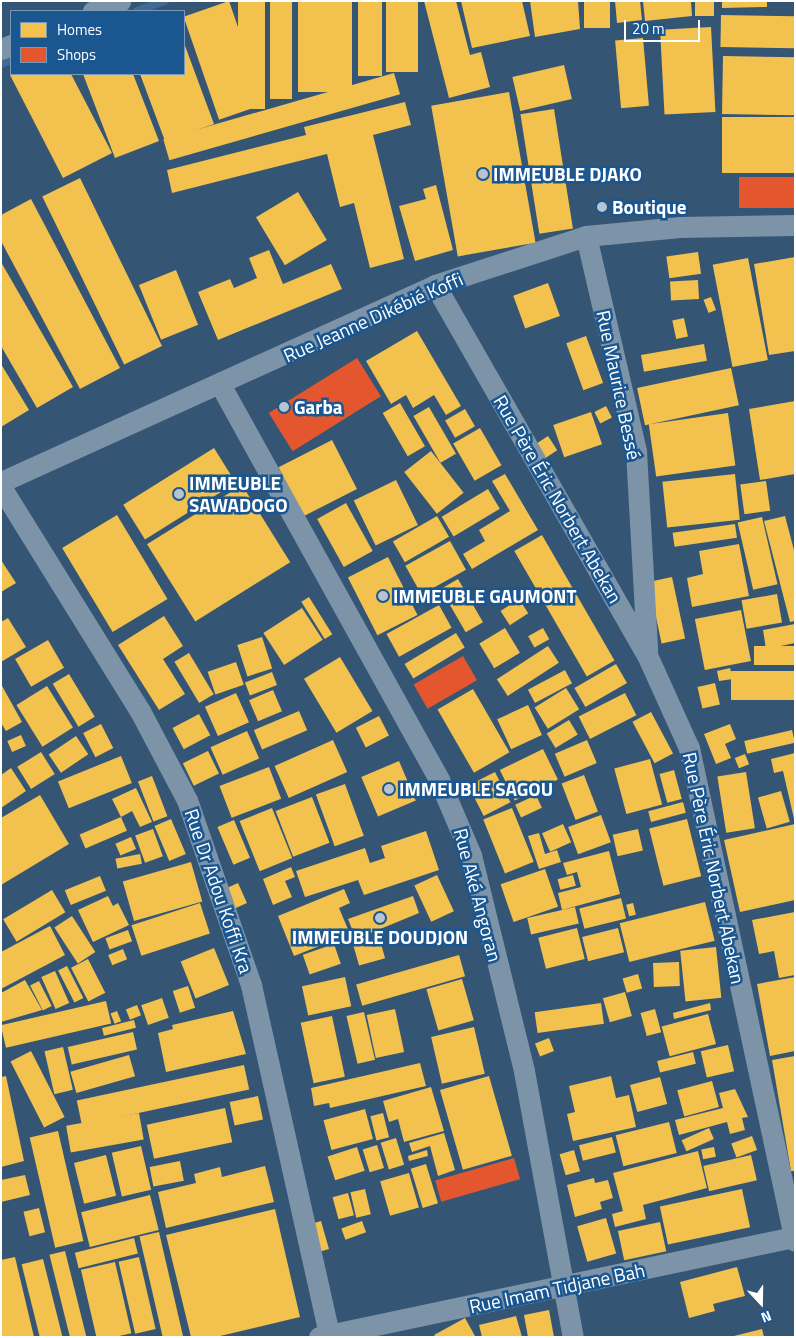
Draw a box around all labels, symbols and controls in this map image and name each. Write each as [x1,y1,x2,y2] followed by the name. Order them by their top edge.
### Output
[10,10,185,75] legend
[626,10,702,42] scale bar
[632,17,665,40] text: 20 m
[57,18,102,41] text: Homes
[57,43,96,66] text: Shops
[493,163,642,185] place label: IMMEUBLE DJAKO
[477,168,489,180] marker: IMMEUBLE DJAKO
[612,196,687,218] place label: Boutique
[596,201,608,213] marker: Boutique
[280,267,466,367] street label: Rue Jeanne Dikébié Koffi
[592,308,646,462] street label: Rue Maurice Bessé
[489,391,627,607] street label: Rue Père Éric Norbert Abekan
[294,396,342,418] place label: Garba
[278,401,290,413] marker: Garba
[189,472,288,516] place label: IMMEUBLE SAWADOGO
[173,488,185,500] marker: IMMEUBLE SAWADOGO
[393,585,576,607] place label: IMMEUBLE GAUMONT
[377,590,389,602] marker: IMMEUBLE GAUMONT
[678,750,750,986] street label: Rue Père Éric Norbert Abekan
[399,778,553,800] place label: IMMEUBLE SAGOU
[383,783,395,795] marker: IMMEUBLE SAGOU
[180,806,258,976] street label: Rue Dr Adou Koffi Kra
[449,826,507,964] street label: Rue Aké Angoran
[374,912,386,924] marker: IMMEUBLE DOUDJON
[292,926,468,948] place label: IMMEUBLE DOUDJON
[467,1258,647,1318] street label: Rue Imam Tidjane Bah
[736,1278,786,1328] north arrow
[758,1306,775,1329] text: N

